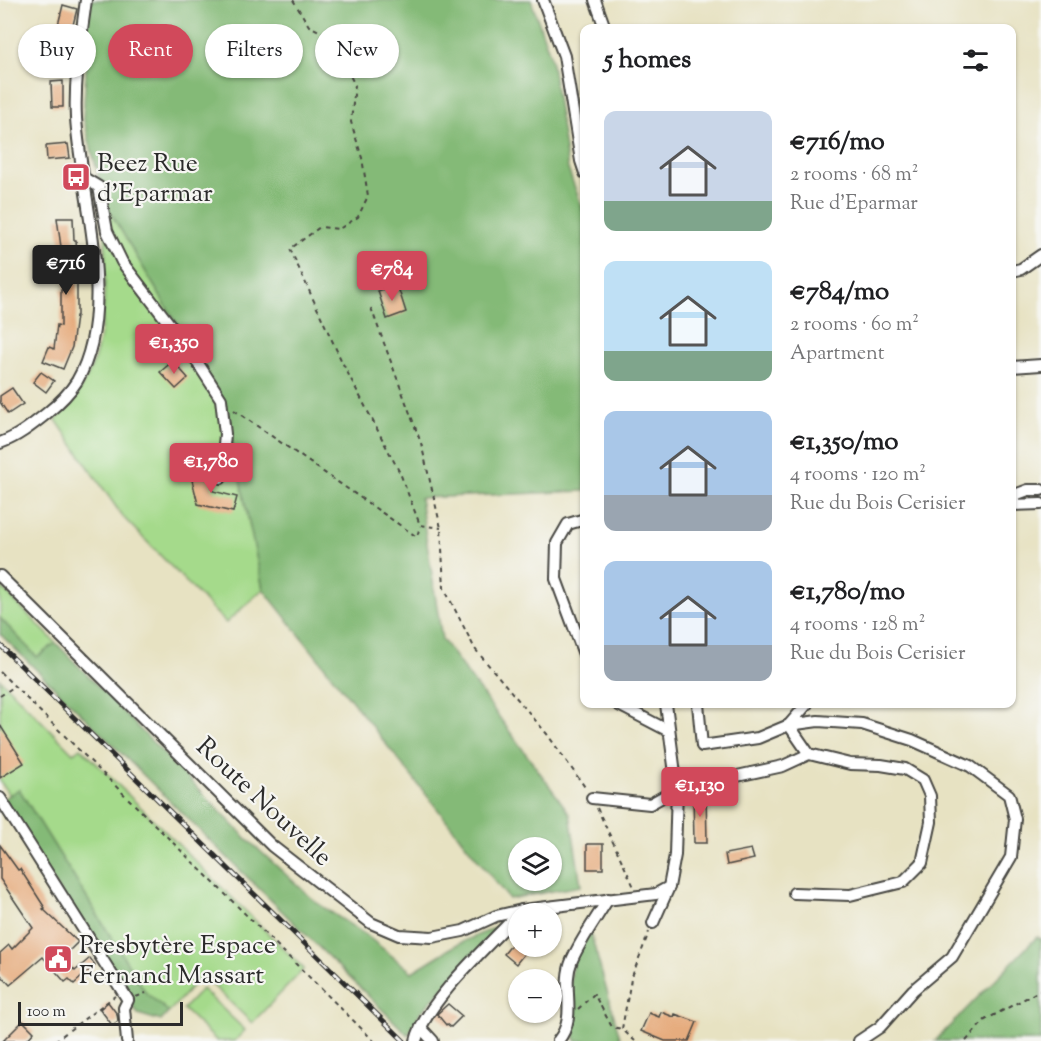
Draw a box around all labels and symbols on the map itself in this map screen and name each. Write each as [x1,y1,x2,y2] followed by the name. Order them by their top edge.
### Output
[97,146,213,213] place label: Beez Rue d'Eparmar
[60,161,92,193] bus stop icon: Beez Rue d'Eparmar
[30,245,102,296] pin: €716
[356,251,428,302] pin: €784
[125,324,223,375] pin: €1,350
[162,443,260,494] pin: €1,780
[187,730,340,876] street label: Route Nouvelle
[651,767,749,818] pin: €1,130
[79,928,276,995] place label: Presbytère Espace Fernand Massart
[42,943,74,975] public building icon: Presbytère Espace Fernand Massart
[18,999,183,1026] scale bar

